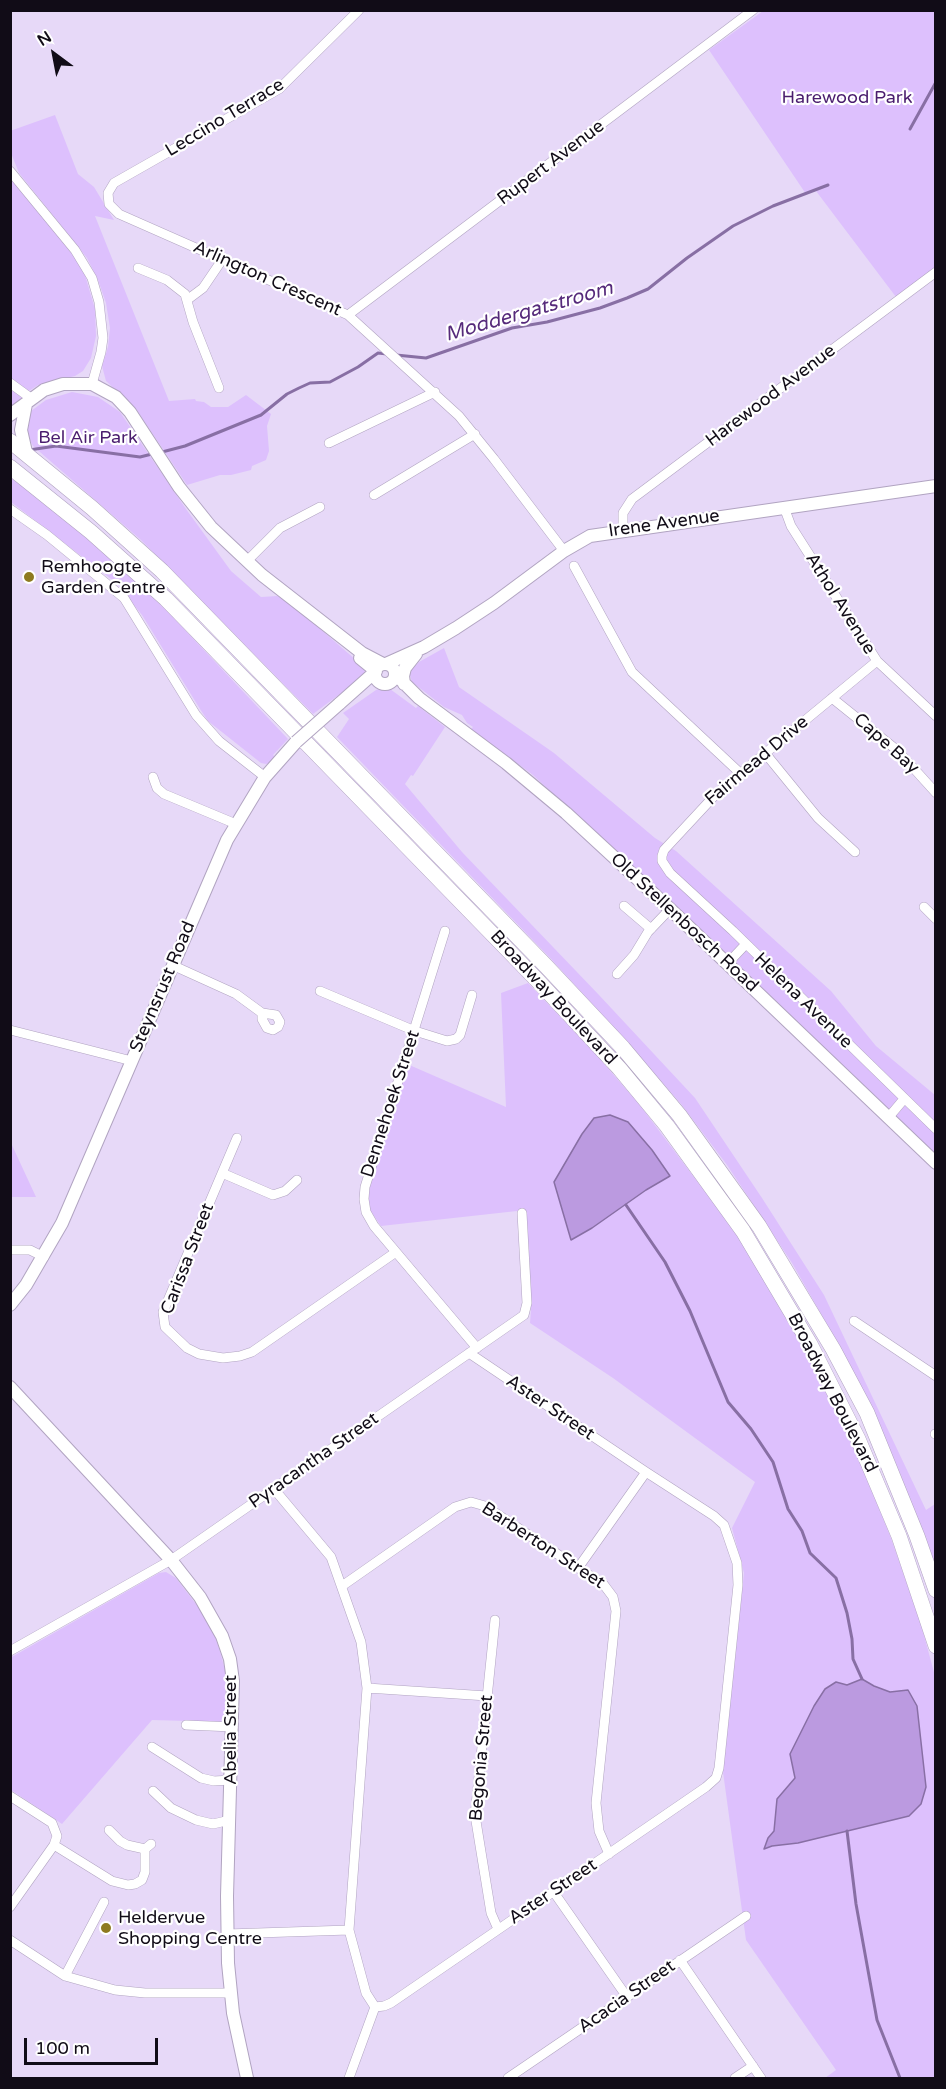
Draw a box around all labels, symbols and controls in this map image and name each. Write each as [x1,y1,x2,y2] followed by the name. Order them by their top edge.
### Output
[24,24,84,84] north arrow
[34,27,55,51] text: N
[162,74,288,162] street label: Leccino Terrace
[782,87,912,109] park label: Harewood Park
[493,116,609,210] street label: Rupert Avenue
[190,237,344,321] street label: Arlington Crescent
[442,277,616,347] water label: Moddergatstroom
[702,340,840,452] street label: Harewood Avenue
[38,427,138,449] park label: Bel Air Park
[607,506,721,542] street label: Irene Avenue
[800,549,880,659] street label: Athol Avenue
[41,556,165,598] place label: Remhoogte Garden Centre
[22,570,36,584] marker: Remhoogte Garden Centre
[849,709,923,779] street label: Cape Bay
[701,712,813,810] street label: Fairmead Drive
[606,849,762,997] street label: Old Stellenbosch Road
[126,918,200,1056] street label: Steynsrust Road
[485,926,621,1070] street label: Broadway Boulevard
[749,949,857,1053] street label: Helena Avenue
[357,1028,425,1180] street label: Dennehoek Street
[157,1200,219,1318] street label: Carissa Street
[782,1310,882,1476] street label: Broadway Boulevard
[502,1371,598,1445] street label: Aster Street
[245,1408,383,1514] street label: Pyracantha Street
[477,1498,609,1594] street label: Barberton Street
[220,1675,242,1785] street label: Abelia Street
[466,1694,498,1822] street label: Begonia Street
[505,1855,601,1929] street label: Aster Street
[118,1907,262,1950] place label: Heldervue Shopping Centre
[99,1921,113,1935] marker: Heldervue Shopping Centre
[574,1956,680,2038] street label: Acacia Street
[27,2026,160,2064] scale bar
[35,2037,90,2059] text: 100 m

